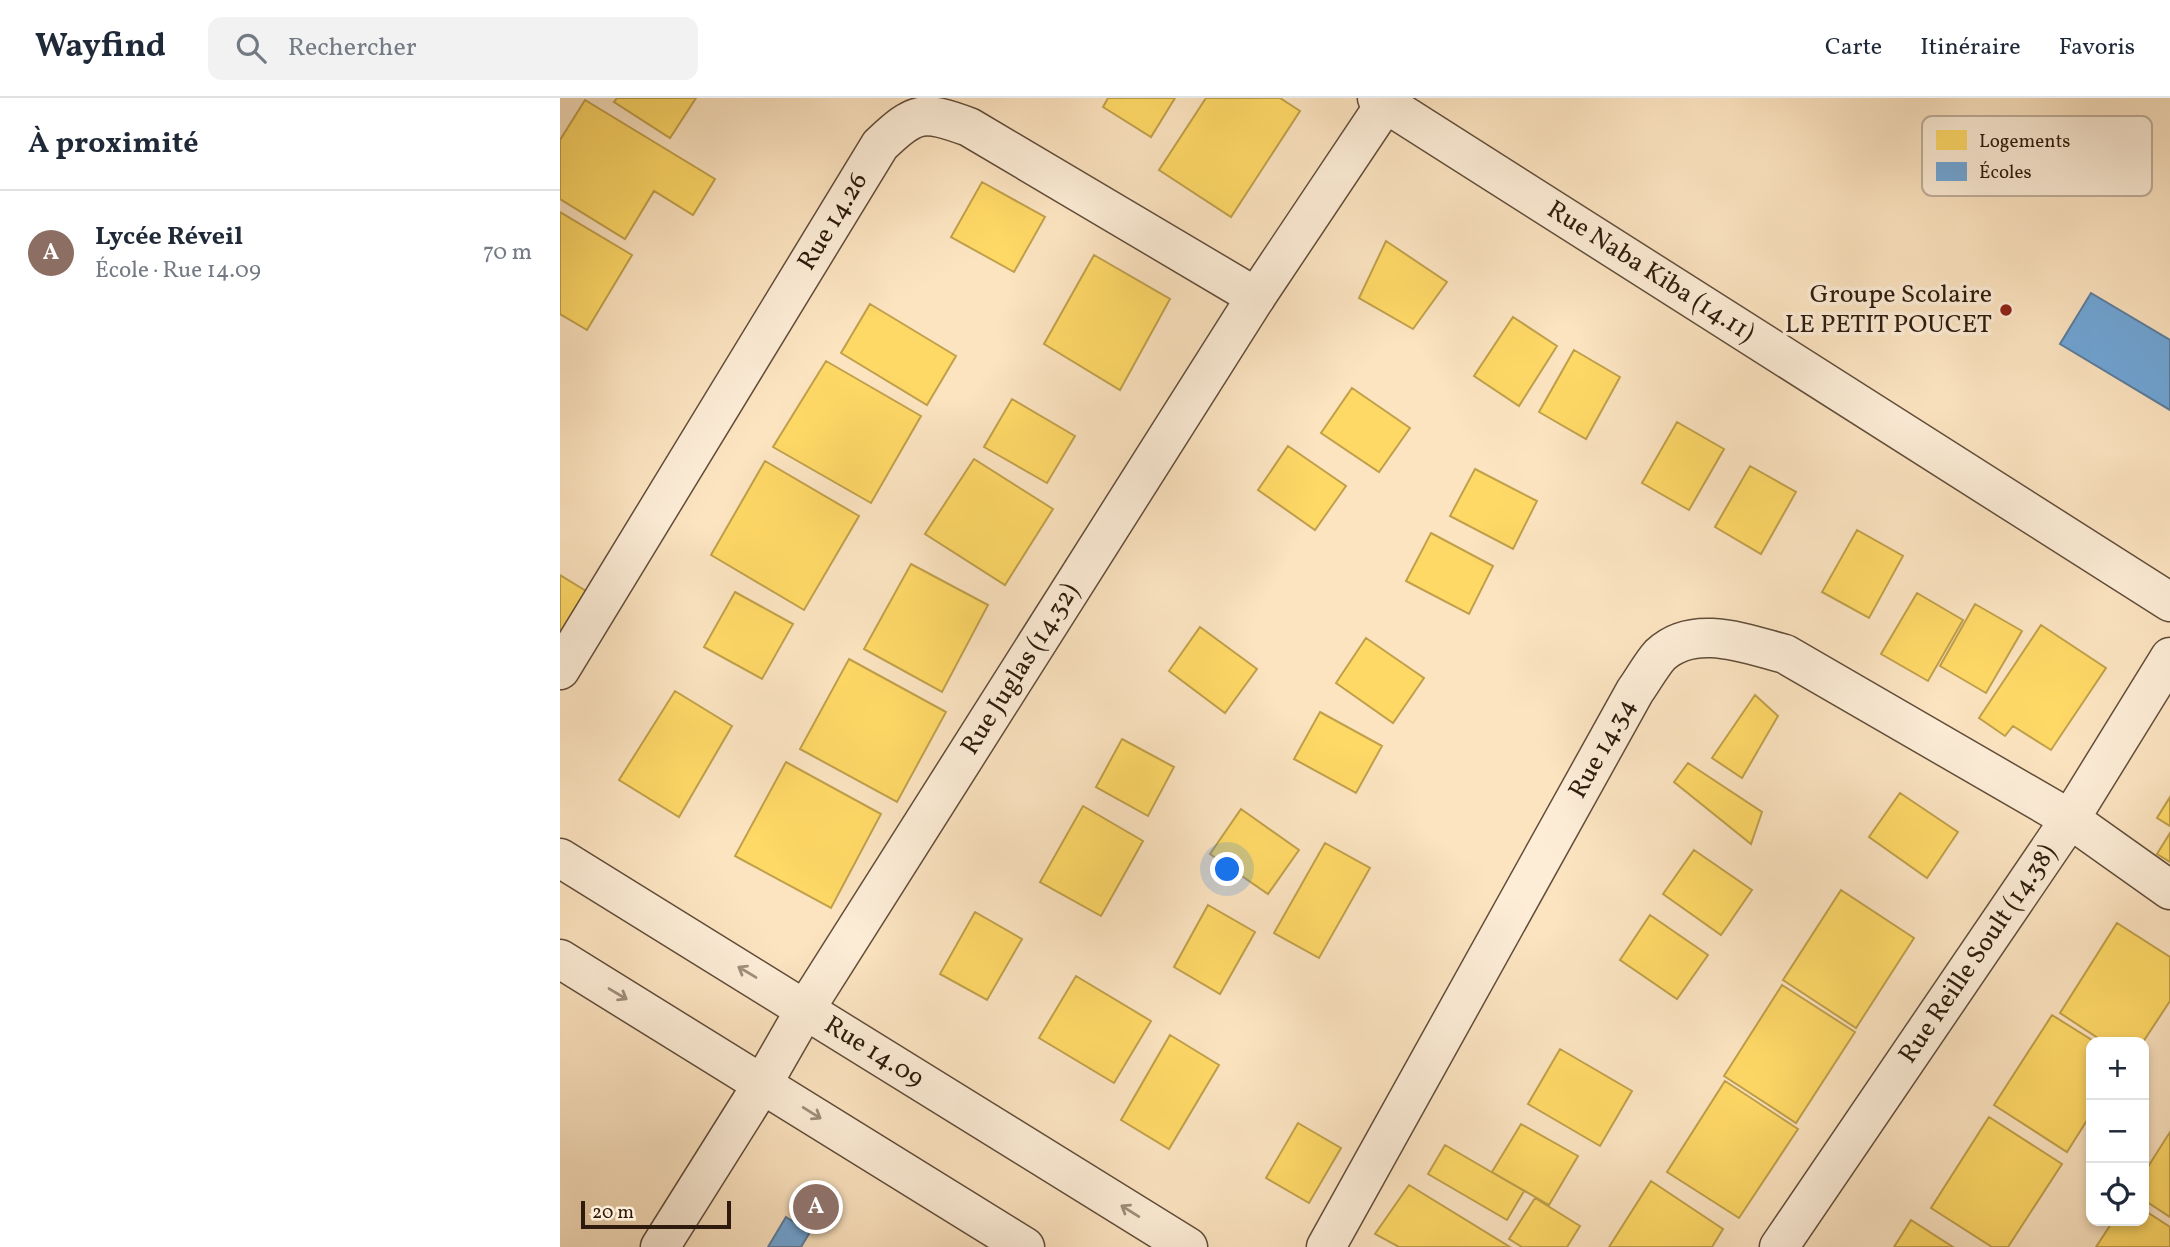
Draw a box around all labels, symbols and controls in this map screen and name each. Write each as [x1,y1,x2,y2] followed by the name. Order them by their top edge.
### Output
[208,17,698,80] search box
[35,25,166,71] text: Wayfind
[232,29,270,67] icon: search
[288,30,417,66] text: Rechercher
[1825,31,1882,65] text: Carte
[1920,31,2021,65] text: Itinéraire
[2059,31,2135,65] text: Favoris
[1922,116,2152,196] legend
[28,123,199,165] text: À proximité
[1979,129,2070,155] text: Logements
[1979,160,2032,186] text: Écoles
[790,166,877,278] street label: Rue 14.26
[1540,192,1761,351] street label: Rue Naba Kiba (14.11)
[95,219,243,255] text: Lycée Réveil
[43,237,59,269] text: A
[483,237,532,269] text: 70 m
[95,255,261,287] text: École · Rue 14.09
[1785,277,1992,343] place label: Groupe Scolaire LE PETIT POUCET
[1998,302,2014,318] marker: Groupe Scolaire LE PETIT POUCET
[953,576,1088,762] street label: Rue Juglas (14.32)
[1561,692,1645,805] street label: Rue 14.34
[1891,837,2065,1071] street label: Rue Reille Soult (14.38)
[1210,852,1244,886] your location
[738,965,758,979] one-way arrow
[608,988,628,1002] one-way arrow
[817,1008,930,1097] street label: Rue 14.09
[2086,1037,2149,1226] map controls
[2086,1037,2149,1100] button: +
[2086,1100,2149,1163] button: −
[802,1106,821,1121] one-way arrow
[2086,1163,2149,1226] button: locate
[793,1181,839,1233] pin: A
[581,1198,732,1230] scale bar
[592,1200,634,1226] text: 20 m
[1120,1203,1140,1217] one-way arrow

